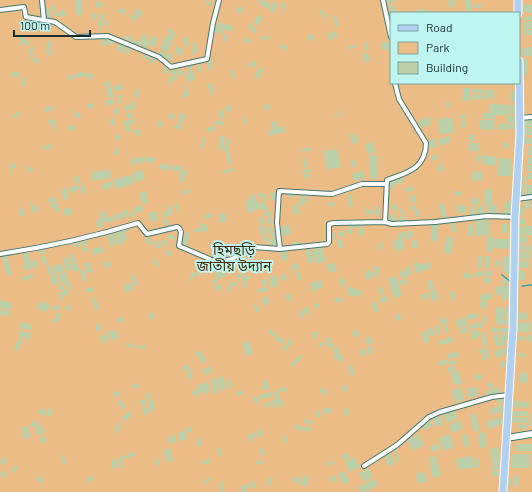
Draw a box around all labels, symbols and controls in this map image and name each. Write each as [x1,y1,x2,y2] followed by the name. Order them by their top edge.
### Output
[14,12,90,38] scale bar
[390,12,520,84] legend
[20,18,50,32] text: 100 m
[426,20,453,34] text: Road
[426,40,450,54] text: Park
[426,60,468,74] text: Building
[196,241,272,274] park label: হিমছড়ি জাতীয় উদ্যান

